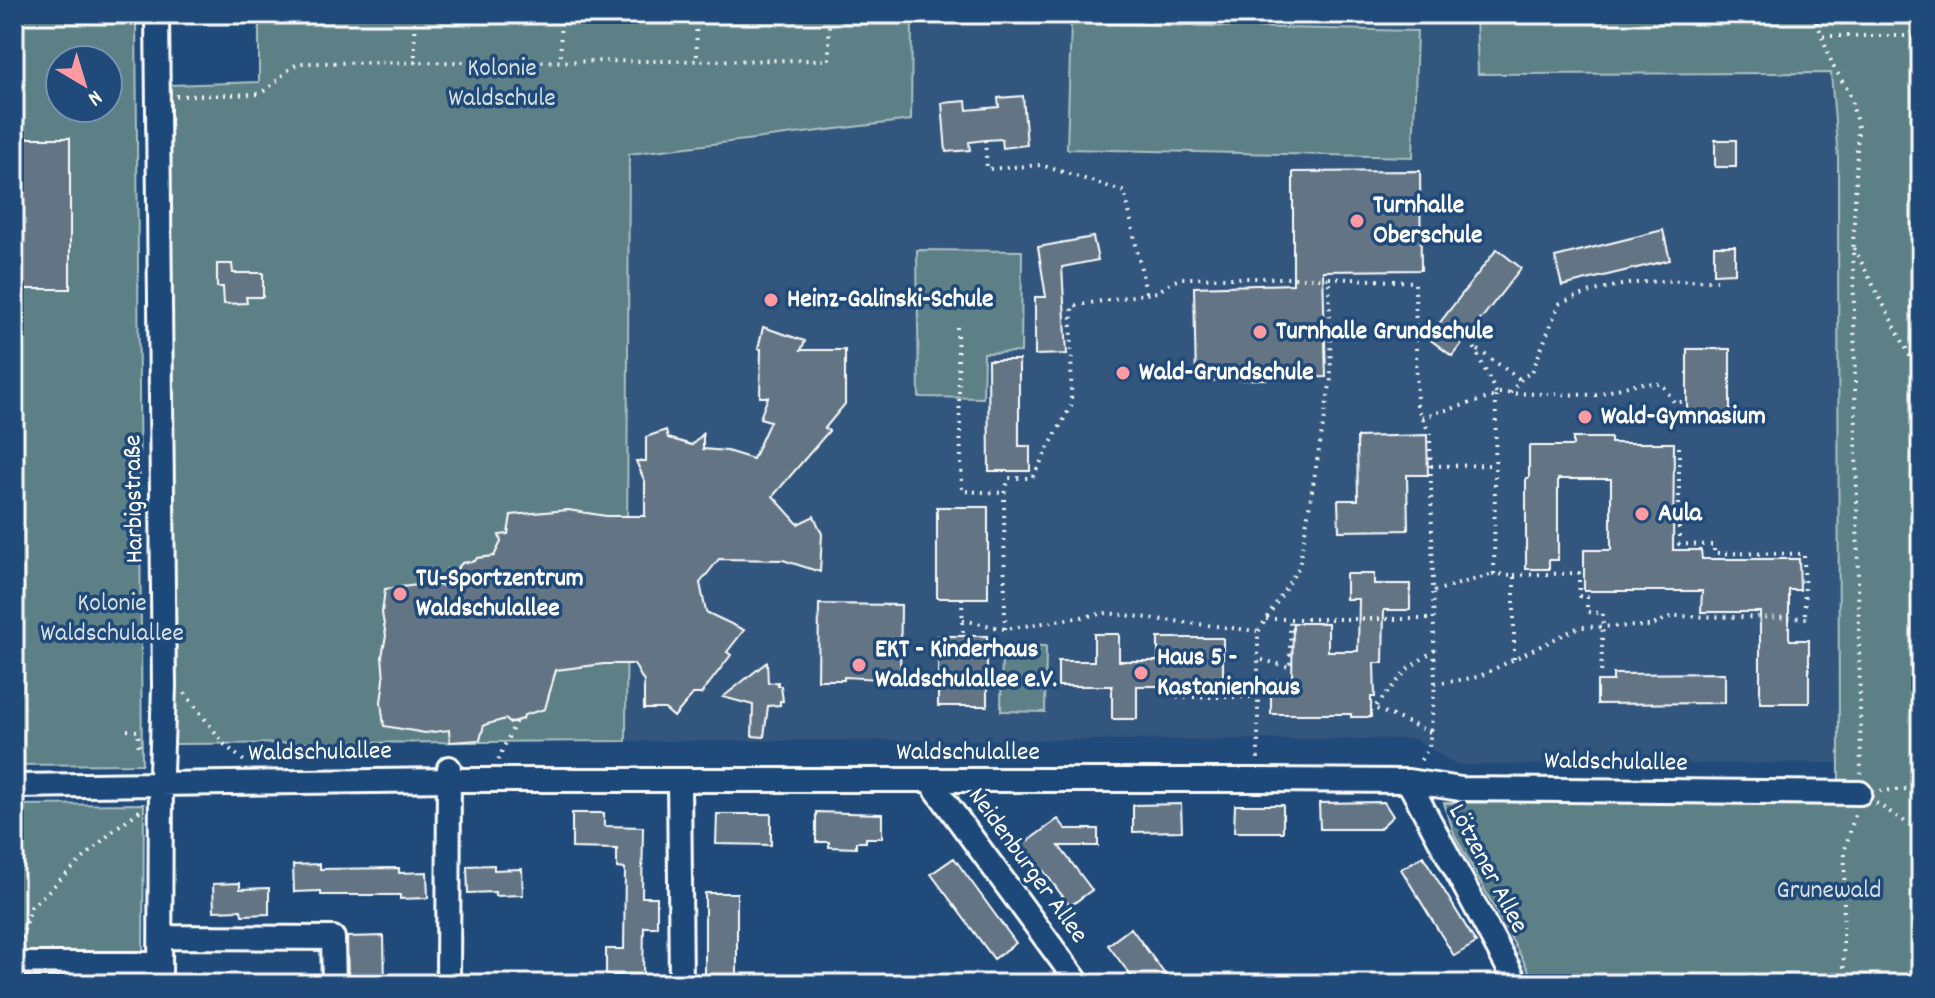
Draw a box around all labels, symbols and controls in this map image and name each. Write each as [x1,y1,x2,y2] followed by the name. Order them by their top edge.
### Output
[44,44,124,124] north arrow
[448,51,556,118] park label: Kolonie Waldschule
[80,81,108,113] text: N
[1373,188,1482,255] place label: Turnhalle Oberschule
[1348,212,1366,230] marker: Turnhalle Oberschule
[787,282,994,319] place label: Heinz-Galinski-Schule
[762,291,780,309] marker: Heinz-Galinski-Schule
[1276,314,1493,351] place label: Turnhalle Grundschule
[1251,323,1269,341] marker: Turnhalle Grundschule
[1139,355,1314,392] place label: Wald-Grundschule
[1114,364,1132,382] marker: Wald-Grundschule
[1601,399,1766,436] place label: Wald-Gymnasium
[1576,408,1594,426] marker: Wald-Gymnasium
[115,434,155,564] street label: Harbigstraße
[1658,496,1703,533] place label: Aula
[1633,505,1651,523] marker: Aula
[416,561,584,628] place label: TU-Sportzentrum Waldschulallee
[391,585,409,603] marker: TU-Sportzentrum Waldschulallee
[40,586,184,653] park label: Kolonie Waldschulallee
[875,632,1057,699] place label: EKT - Kinderhaus Waldschulallee e.V.
[1157,640,1300,707] place label: Haus 5 - Kastanienhaus
[850,656,868,674] marker: EKT - Kinderhaus Waldschulallee e.V.
[1132,664,1150,682] marker: Haus 5 - Kastanienhaus
[248,733,392,773] street label: Waldschulallee
[896,735,1040,772] street label: Waldschulallee
[1544,743,1688,783] street label: Waldschulallee
[958,780,1096,952] street label: Neidenburger Allee
[1437,798,1537,940] street label: Lötzener Allee
[1777,873,1881,910] park label: Grunewald

